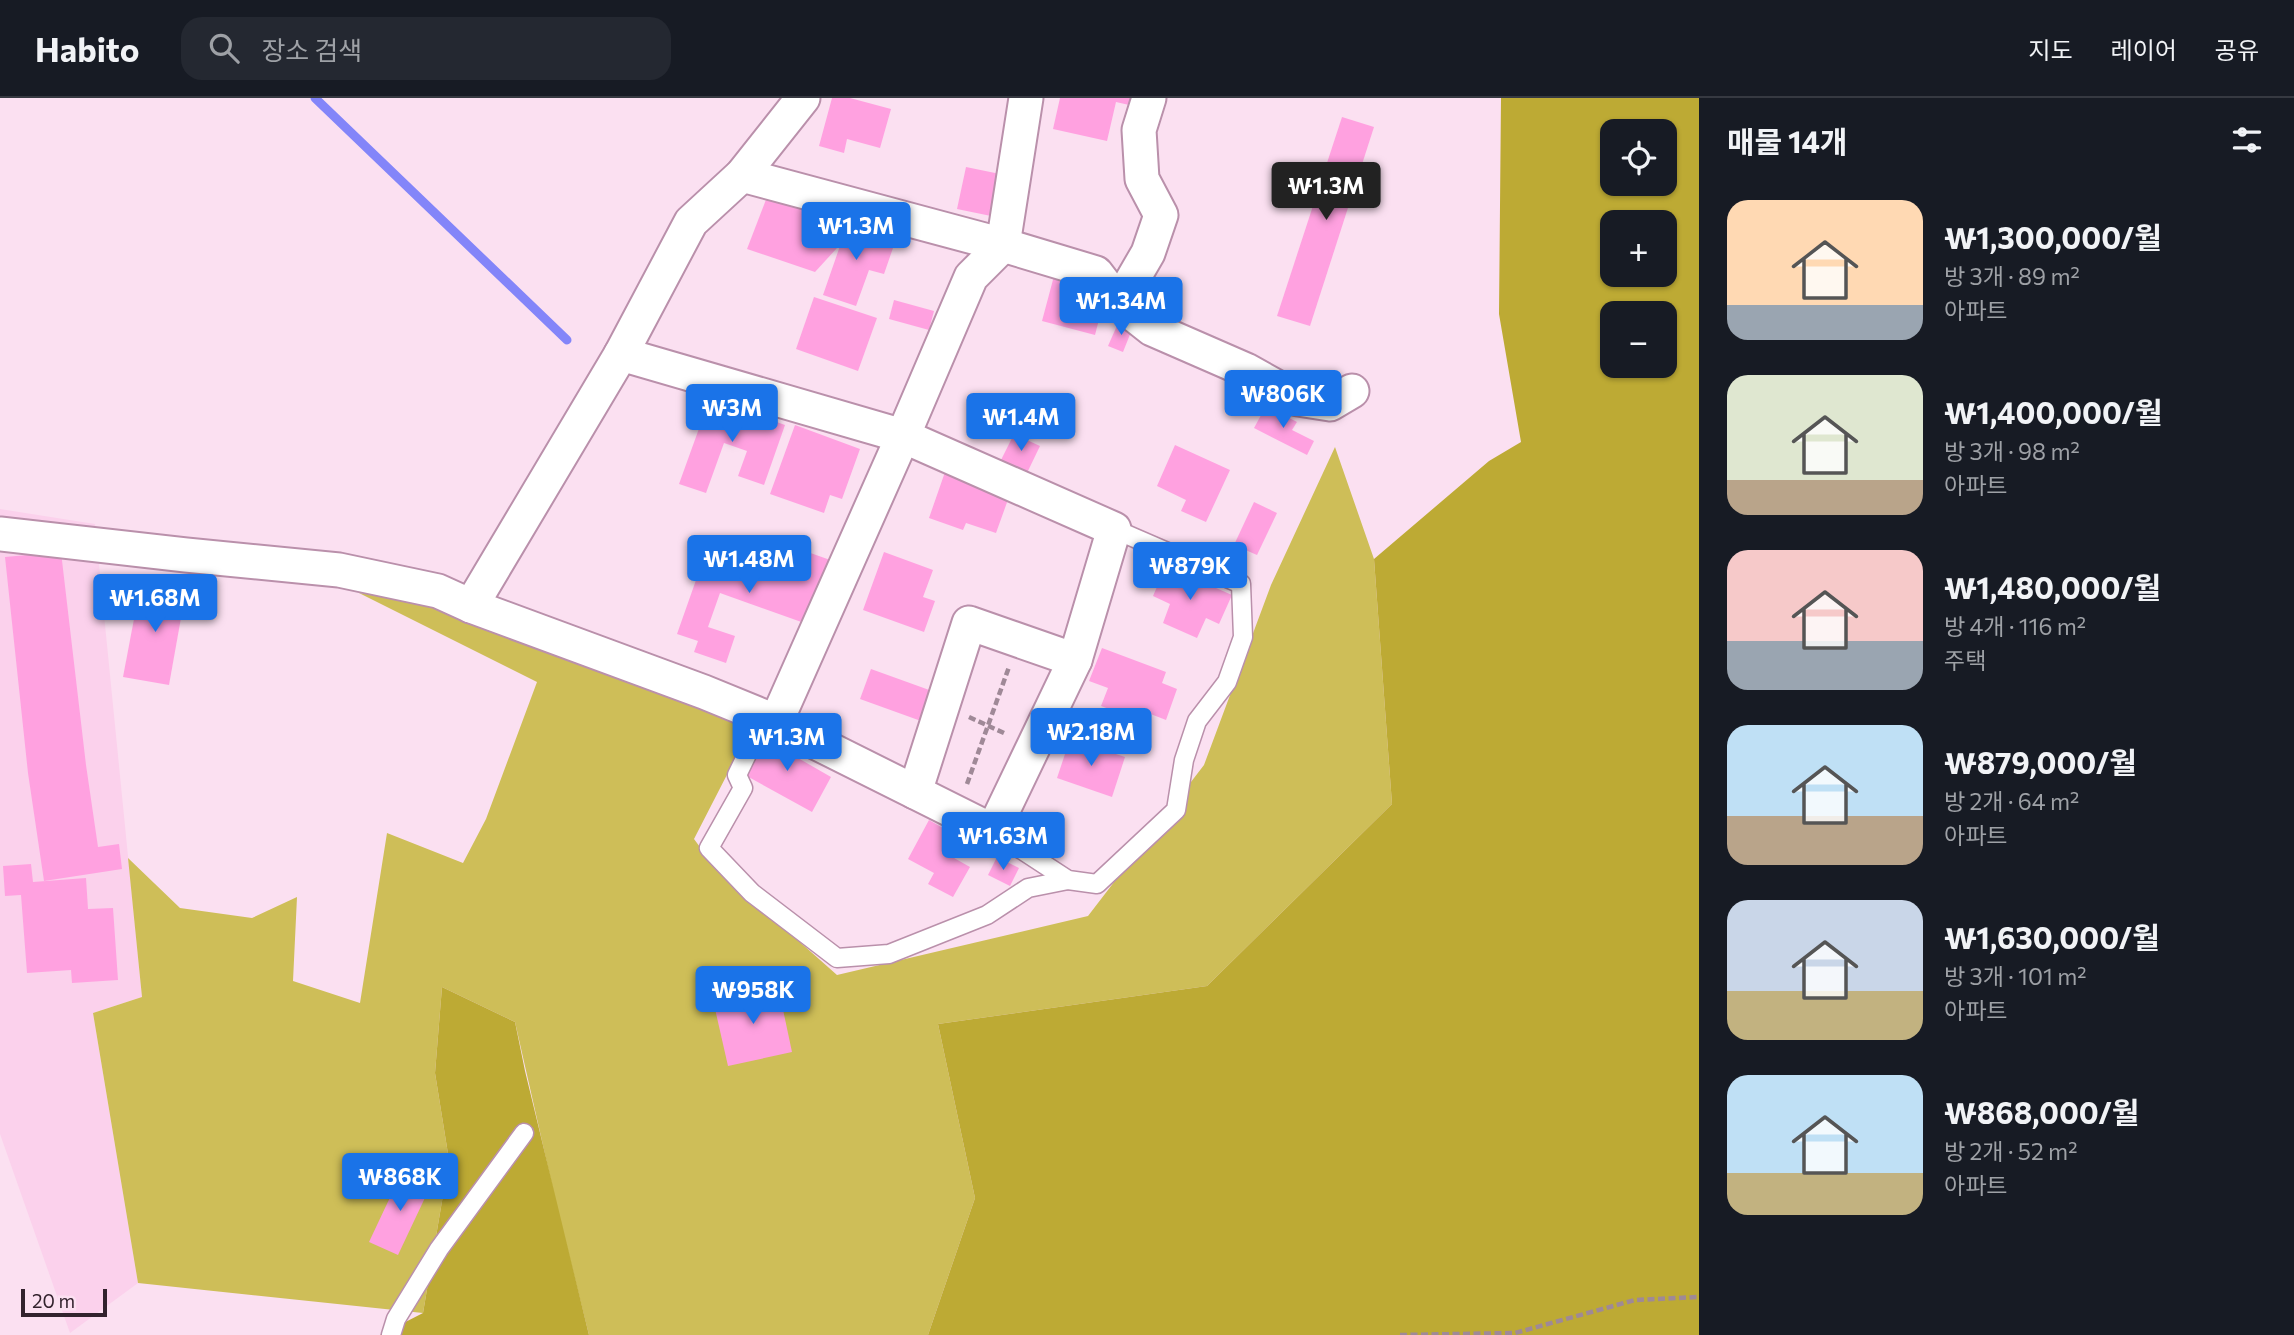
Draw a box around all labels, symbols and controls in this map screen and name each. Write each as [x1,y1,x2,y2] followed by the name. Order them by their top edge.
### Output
[181,17,671,80] search box
[35,28,139,69] text: Habito
[205,29,243,67] icon: search
[261,34,362,65] text: 장소 검색
[2028,35,2073,64] text: 지도
[2111,35,2177,64] text: 레이어
[2215,35,2259,64] text: 공유
[1600,119,1677,378] map controls
[1600,119,1677,196] button: locate
[2228,121,2266,159] icon: filters
[1727,122,1848,159] text: 매물 14개
[1277,162,1375,222] pin: ₩1.3M
[1288,171,1364,199] text: ₩1.3M
[807,202,905,262] pin: ₩1.3M
[1600,210,1677,287] button: +
[818,211,894,239] text: ₩1.3M
[1944,218,2162,255] text: ₩1,300,000/월
[1783,228,1867,312] icon: home
[1944,262,2080,290] text: 방 3개 · 89 m²
[1064,278,1178,337] pin: ₩1.34M
[1076,286,1166,314] text: ₩1.34M
[1944,296,2007,324] text: 아파트
[1600,301,1677,378] button: −
[1234,370,1332,430] pin: ₩806K
[1241,379,1325,407] text: ₩806K
[698,384,766,444] pin: ₩3M
[702,393,762,421] text: ₩3M
[1944,393,2163,430] text: ₩1,400,000/월
[972,394,1070,453] pin: ₩1.4M
[982,402,1060,430] text: ₩1.4M
[1783,403,1867,487] icon: home
[1944,437,2080,465] text: 방 3개 · 98 m²
[1944,471,2007,499] text: 아파트
[692,536,806,595] pin: ₩1.48M
[1141,542,1239,602] pin: ₩879K
[703,544,795,572] text: ₩1.48M
[1149,551,1231,579] text: ₩879K
[1944,568,2161,605] text: ₩1,480,000/월
[98,574,212,634] pin: ₩1.68M
[1783,578,1867,662] icon: home
[109,583,201,611] text: ₩1.68M
[1944,612,2086,640] text: 방 4개 · 116 m²
[1944,646,1986,674] text: 주택
[1034,708,1148,768] pin: ₩2.18M
[738,714,836,773] pin: ₩1.3M
[1047,717,1135,745] text: ₩2.18M
[749,722,825,750] text: ₩1.3M
[1944,743,2137,780] text: ₩879,000/월
[1783,753,1867,837] icon: home
[1944,787,2079,815] text: 방 2개 · 64 m²
[946,812,1060,872] pin: ₩1.63M
[958,821,1048,849] text: ₩1.63M
[1944,821,2007,849] text: 아파트
[1944,918,2160,955] text: ₩1,630,000/월
[1783,928,1867,1012] icon: home
[1944,962,2086,990] text: 방 3개 · 101 m²
[704,967,802,1026] pin: ₩958K
[712,975,794,1003] text: ₩958K
[1944,996,2007,1024] text: 아파트
[1944,1093,2139,1130] text: ₩868,000/월
[1783,1103,1867,1187] icon: home
[1944,1137,2077,1165] text: 방 2개 · 52 m²
[351,1154,449,1213] pin: ₩868K
[358,1162,442,1190] text: ₩868K
[1944,1171,2007,1199] text: 아파트
[21,1286,107,1318] scale bar
[32,1289,75,1312] text: 20 m

